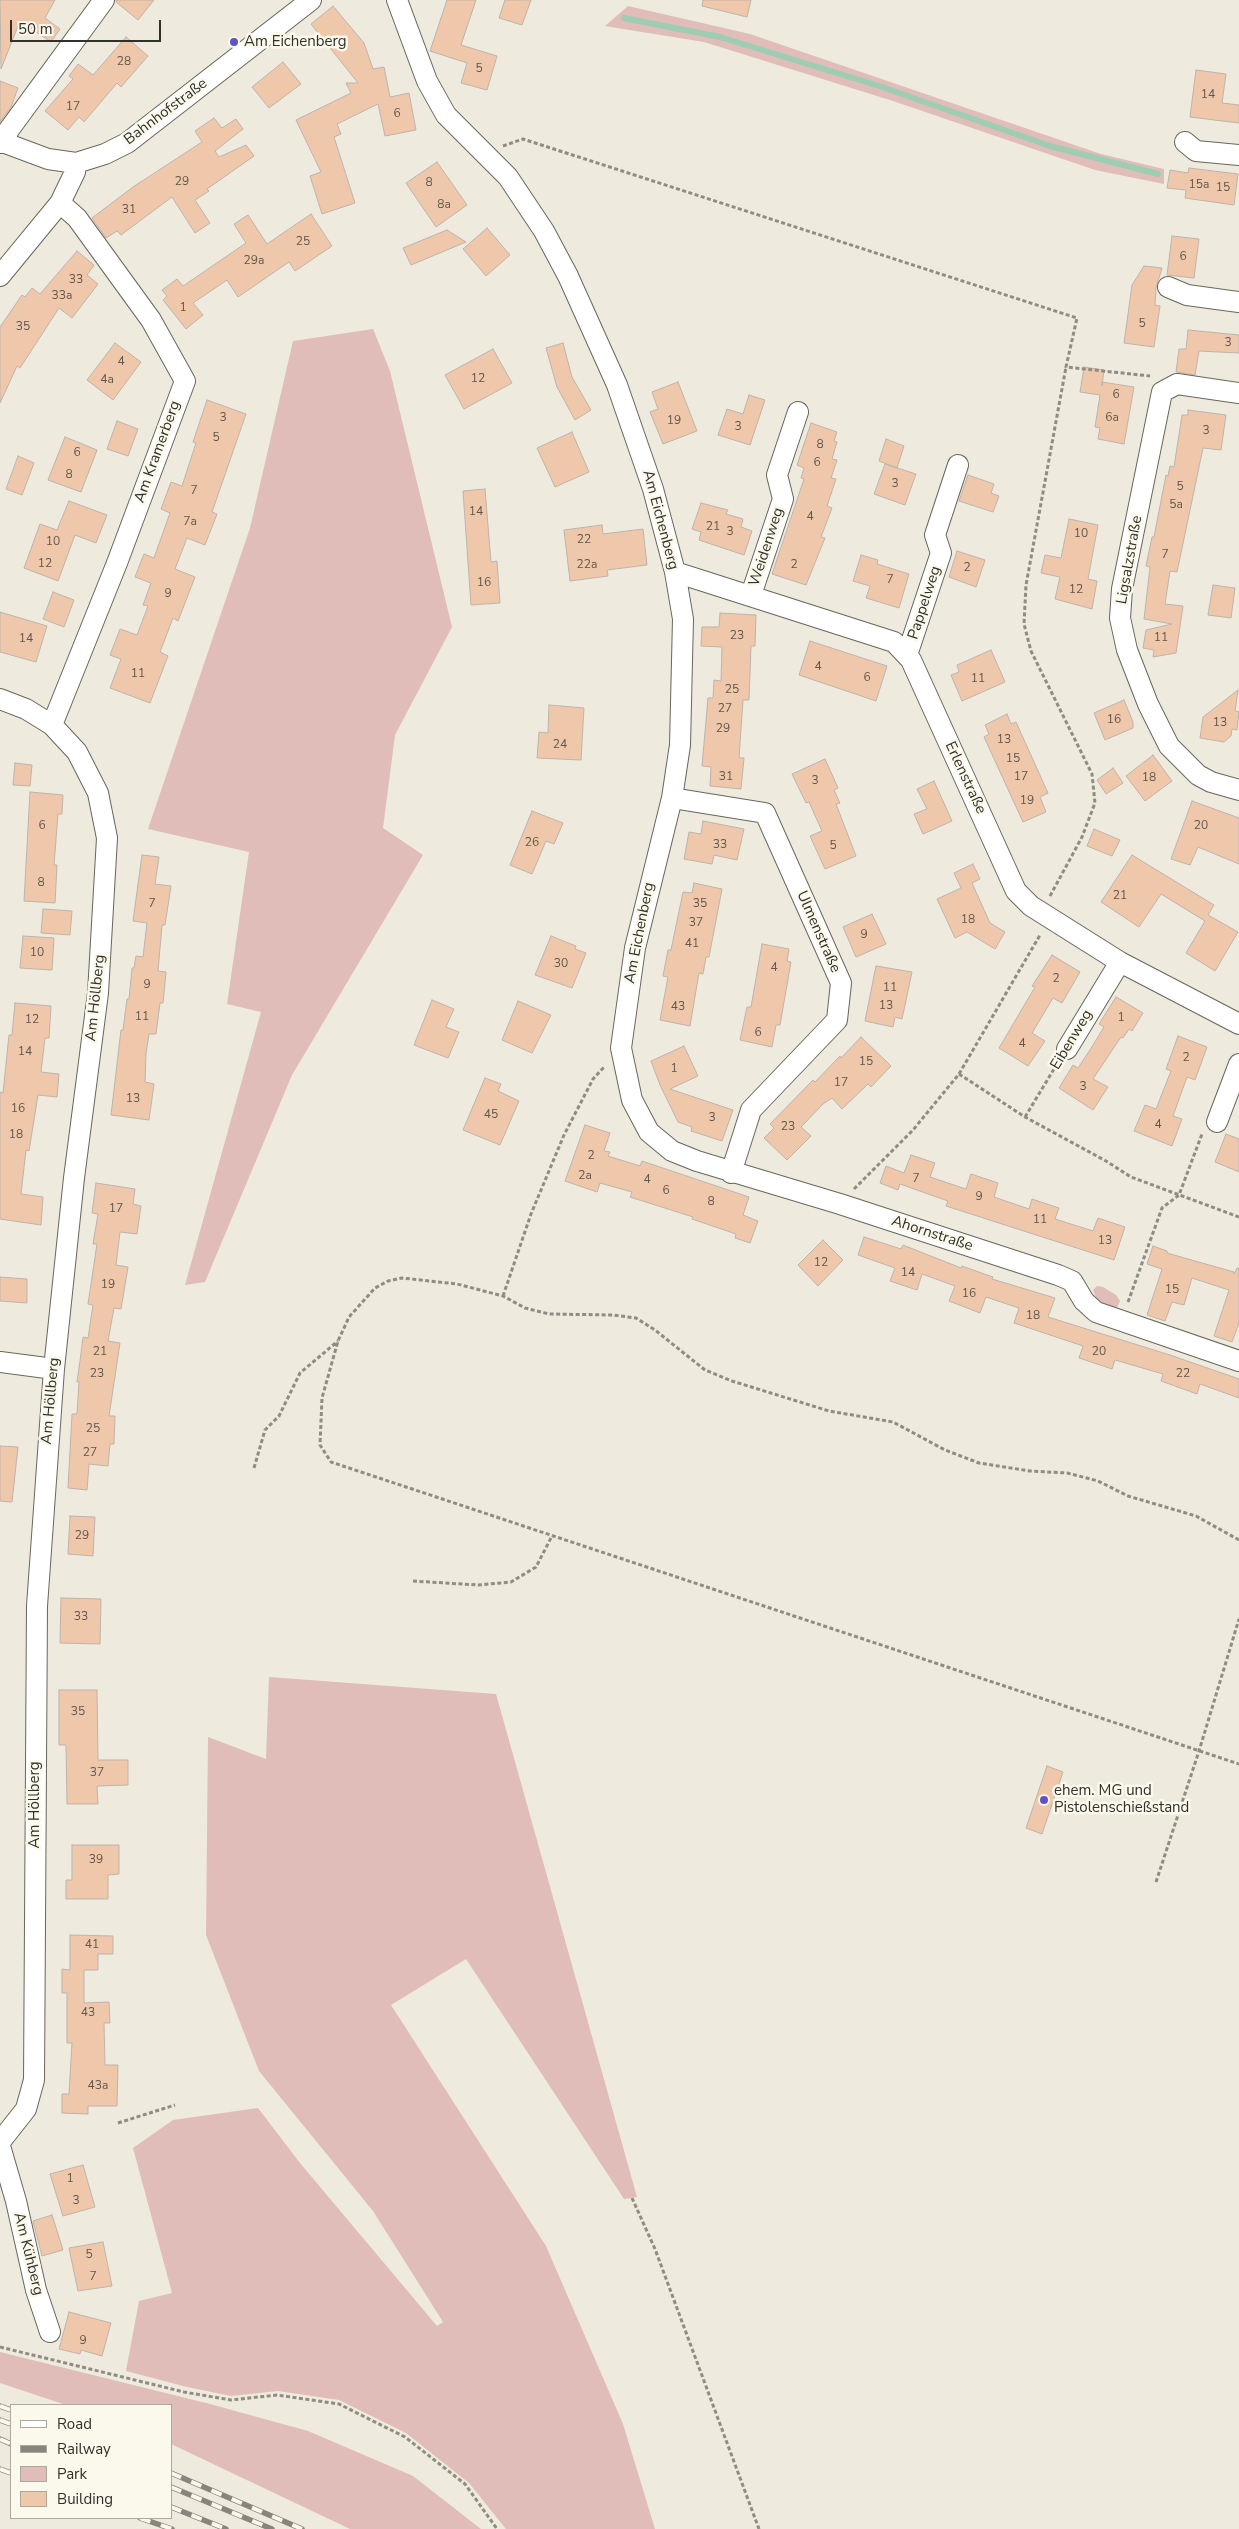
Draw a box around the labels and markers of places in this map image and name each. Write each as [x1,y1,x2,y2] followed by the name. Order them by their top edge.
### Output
[244,33,347,51] place label: Am Eichenberg
[228,36,240,48] marker: Am Eichenberg
[1054,1782,1189,1817] place label: ehem. MG und Pistolenschießstand
[1038,1794,1050,1806] marker: ehem. MG und Pistolenschießstand

